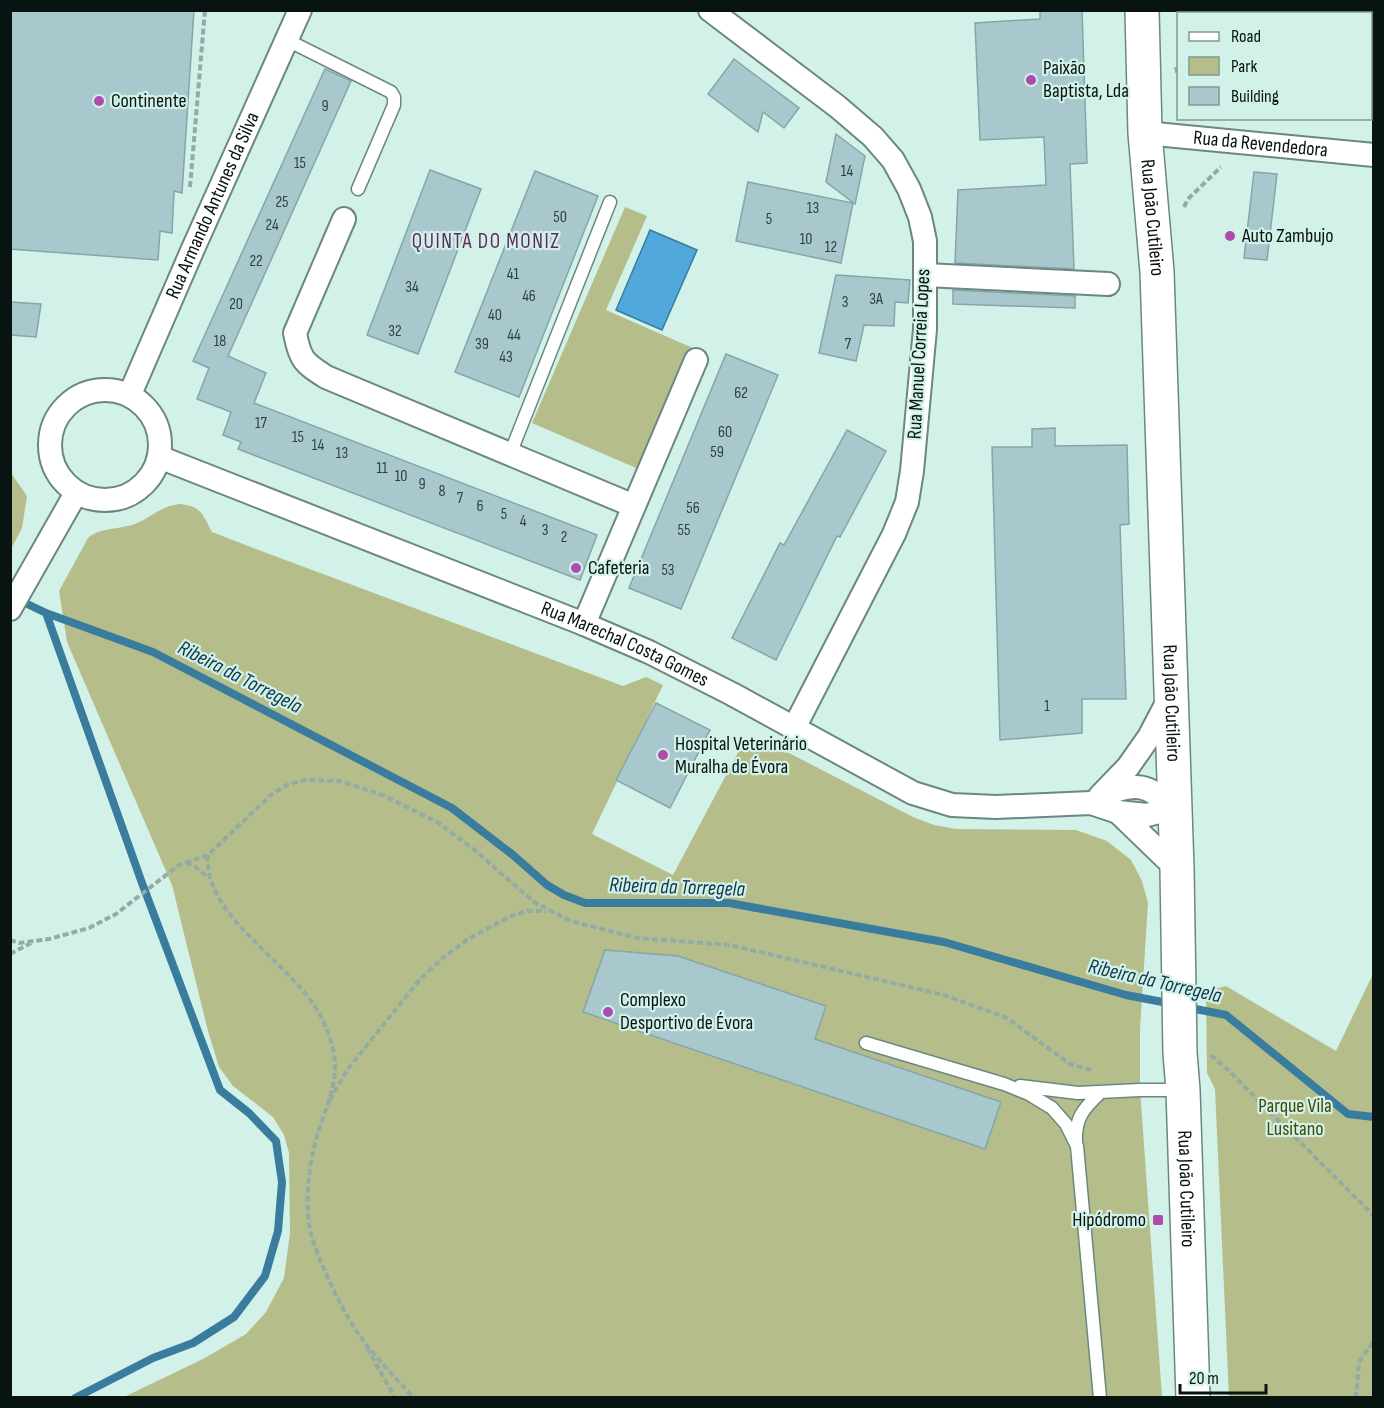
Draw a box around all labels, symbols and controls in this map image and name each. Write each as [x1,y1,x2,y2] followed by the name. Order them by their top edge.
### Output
[1177,12,1372,120] legend
[1231,26,1261,47] text: Road
[1043,56,1129,103] place label: Paixão Baptista, Lda
[1231,56,1257,77] text: Park
[1024,73,1038,87] marker: Paixão Baptista, Lda
[1231,86,1279,107] text: Building
[111,89,187,113] place label: Continente
[92,94,106,108] marker: Continente
[321,97,329,116] house number: 9
[161,108,265,302] street label: Rua Armando Antunes da Silva
[1192,126,1329,162] street label: Rua da Revendedora
[294,154,306,173] house number: 15
[1135,158,1169,277] street label: Rua João Cutileiro
[841,162,853,181] house number: 14
[275,193,289,212] house number: 25
[807,199,819,218] house number: 13
[553,208,567,227] house number: 50
[766,210,772,229] house number: 5
[265,216,279,235] house number: 24
[1241,224,1333,248] place label: Auto Zambujo
[412,229,560,254] district label: QUINTA DO MONIZ
[1223,229,1237,243] marker: Auto Zambujo
[800,230,812,249] house number: 10
[825,238,837,257] house number: 12
[249,252,263,271] house number: 22
[507,265,520,284] house number: 41
[903,268,935,440] street label: Rua Manuel Correia Lopes
[405,278,419,297] house number: 34
[522,287,536,306] house number: 46
[869,290,883,309] house number: 3A
[842,293,848,312] house number: 3
[229,295,243,314] house number: 20
[488,306,502,325] house number: 40
[388,322,402,341] house number: 32
[507,326,521,345] house number: 44
[214,332,226,351] house number: 18
[475,335,489,354] house number: 39
[845,335,852,354] house number: 7
[499,348,513,367] house number: 43
[734,384,748,403] house number: 62
[255,414,268,433] house number: 17
[718,423,732,442] house number: 60
[292,428,304,447] house number: 15
[312,436,324,455] house number: 14
[710,443,724,462] house number: 59
[336,444,348,463] house number: 13
[376,459,388,478] house number: 11
[395,467,407,486] house number: 10
[418,475,426,494] house number: 9
[438,482,446,501] house number: 8
[457,489,464,508] house number: 7
[476,497,484,516] house number: 6
[686,499,700,518] house number: 56
[501,505,507,524] house number: 5
[520,512,527,531] house number: 4
[542,521,548,540] house number: 3
[678,521,690,540] house number: 55
[561,528,567,547] house number: 2
[588,556,650,580] place label: Cafeteria
[569,561,583,575] marker: Cafeteria
[661,561,675,580] house number: 53
[538,596,713,692] street label: Rua Marechal Costa Gomes
[174,635,307,719] water label: Ribeira da Torregela
[1157,644,1185,762] street label: Rua João Cutileiro
[1044,697,1050,716] house number: 1
[675,732,807,779] place label: Hospital Veterinário Muralha de Évora
[656,748,670,762] marker: Hospital Veterinário Muralha de Évora
[609,872,746,902] water label: Ribeira da Torregela
[1086,954,1224,1009] water label: Ribeira da Torregela
[620,988,753,1035] place label: Complexo Desportivo de Évora
[601,1005,615,1019] marker: Complexo Desportivo de Évora
[1258,1094,1332,1141] park label: Parque Vila Lusitano
[1172,1130,1200,1248] street label: Rua João Cutileiro
[1072,1208,1146,1232] place label: Hipódromo
[1151,1213,1165,1227] marker: Hipódromo
[1180,1357,1266,1395] scale bar
[1189,1368,1219,1389] text: 20 m

